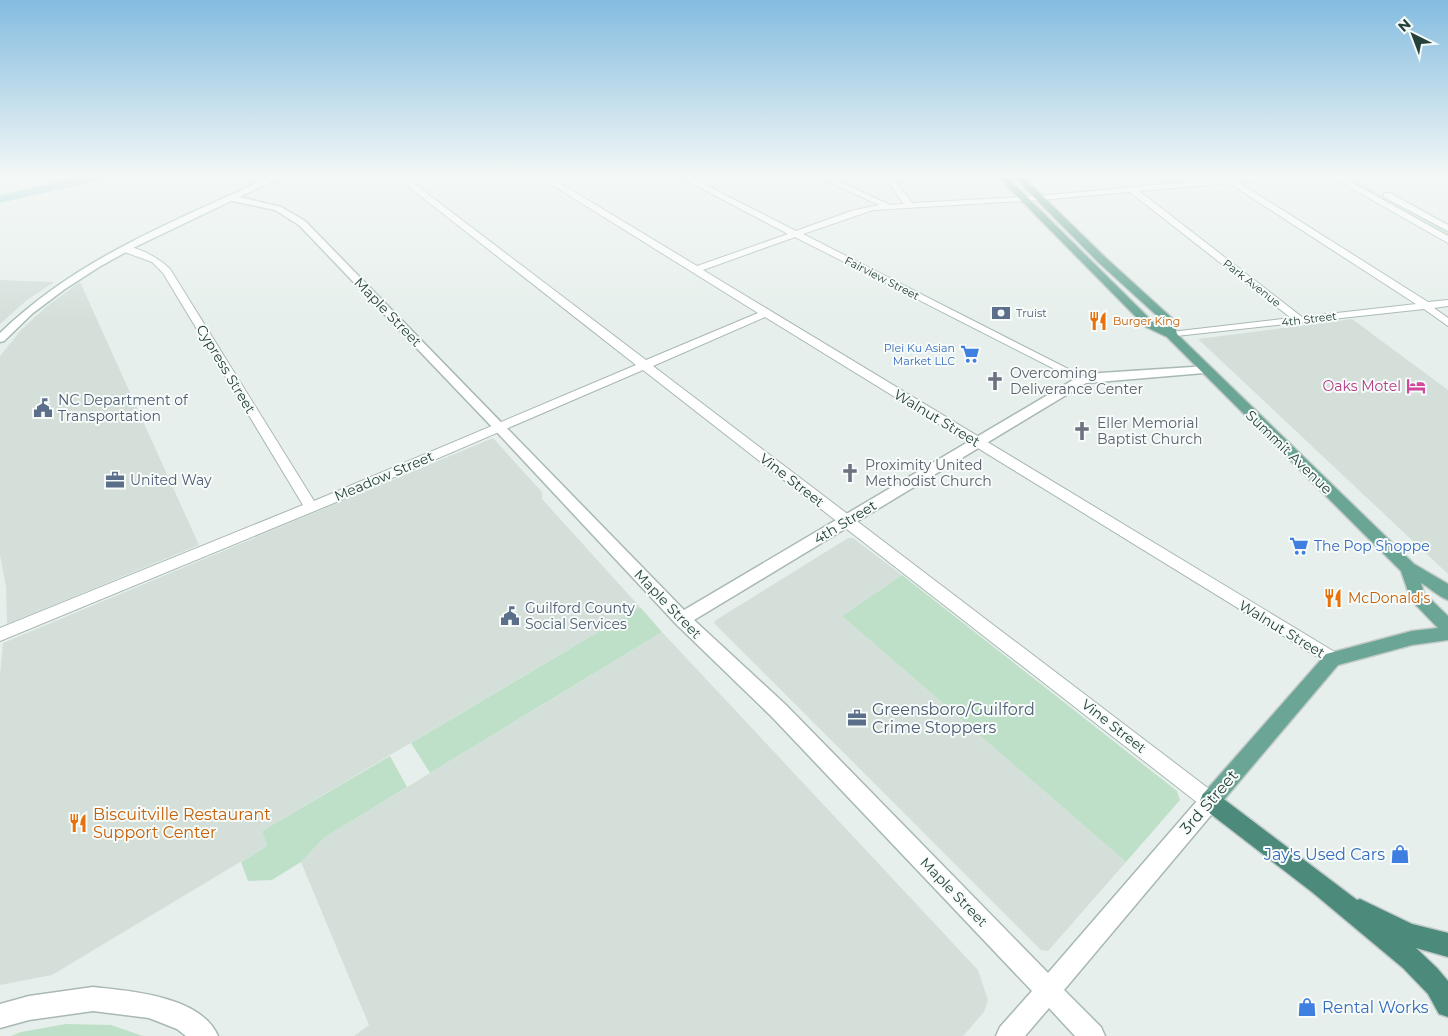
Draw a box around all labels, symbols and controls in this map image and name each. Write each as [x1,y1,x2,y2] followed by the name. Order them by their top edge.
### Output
[1388,10,1438,60] north arrow
[1394,15,1415,36] text: N
[842,253,922,303] street label: Fairview Street
[1220,256,1284,310] street label: Park Avenue
[350,274,426,351] street label: Maple Street
[990,302,1012,324] bank icon: Truist
[1016,306,1047,320] place label: Truist
[1281,309,1338,329] street label: 4th Street
[1087,310,1109,332] restaurant icon: Burger King
[1113,314,1180,328] place label: Burger King
[192,321,260,417] street label: Cypress Street
[884,341,955,368] place label: Plei Ku Asian Market LLC
[959,343,981,365] supermarket icon: Plei Ku Asian Market LLC
[1010,364,1143,398] place label: Overcoming Deliverance Center
[984,370,1006,392] church icon: Overcoming Deliverance Center
[1405,375,1427,397] hotel icon: Oaks Motel
[1323,377,1401,395] place label: Oaks Motel
[891,385,984,451] street label: Walnut Street
[58,391,189,425] place label: NC Department of Transportation
[32,397,54,419] public building icon: NC Department of Transportation
[1242,406,1336,498] street label: Summit Avenue
[1097,414,1202,448] place label: Eller Memorial Baptist Church
[1071,420,1093,442] church icon: Eller Memorial Baptist Church
[332,447,437,505] street label: Meadow Street
[756,449,828,511] street label: Vine Street
[865,456,992,490] place label: Proximity United Methodist Church
[839,462,861,484] church icon: Proximity United Methodist Church
[104,469,126,491] office icon: United Way
[130,471,212,489] place label: United Way
[810,496,880,548] street label: 4th Street
[1288,535,1310,557] supermarket icon: The Pop Shoppe
[1314,537,1430,555] place label: The Pop Shoppe
[630,566,706,643] street label: Maple Street
[1322,587,1344,609] restaurant icon: McDonald's
[1348,589,1430,607] place label: McDonald's
[1236,596,1329,662] street label: Walnut Street
[525,599,635,633] place label: Guilford County Social Services
[499,605,521,627] public building icon: Guilford County Social Services
[1078,695,1150,757] street label: Vine Street
[872,700,1035,737] place label: Greensboro/Guilford Crime Stoppers
[846,707,868,729] office icon: Greensboro/Guilford Crime Stoppers
[1176,766,1242,838] street label: 3rd Street
[93,805,271,842] place label: Biscuitville Restaurant Support Center
[67,812,89,834] restaurant icon: Biscuitville Restaurant Support Center
[1389,843,1411,865] shop icon: Jay's Used Cars
[1263,845,1385,864] place label: Jay's Used Cars
[916,854,992,931] street label: Maple Street
[1296,996,1318,1018] shop icon: Rental Works
[1322,998,1429,1017] place label: Rental Works

